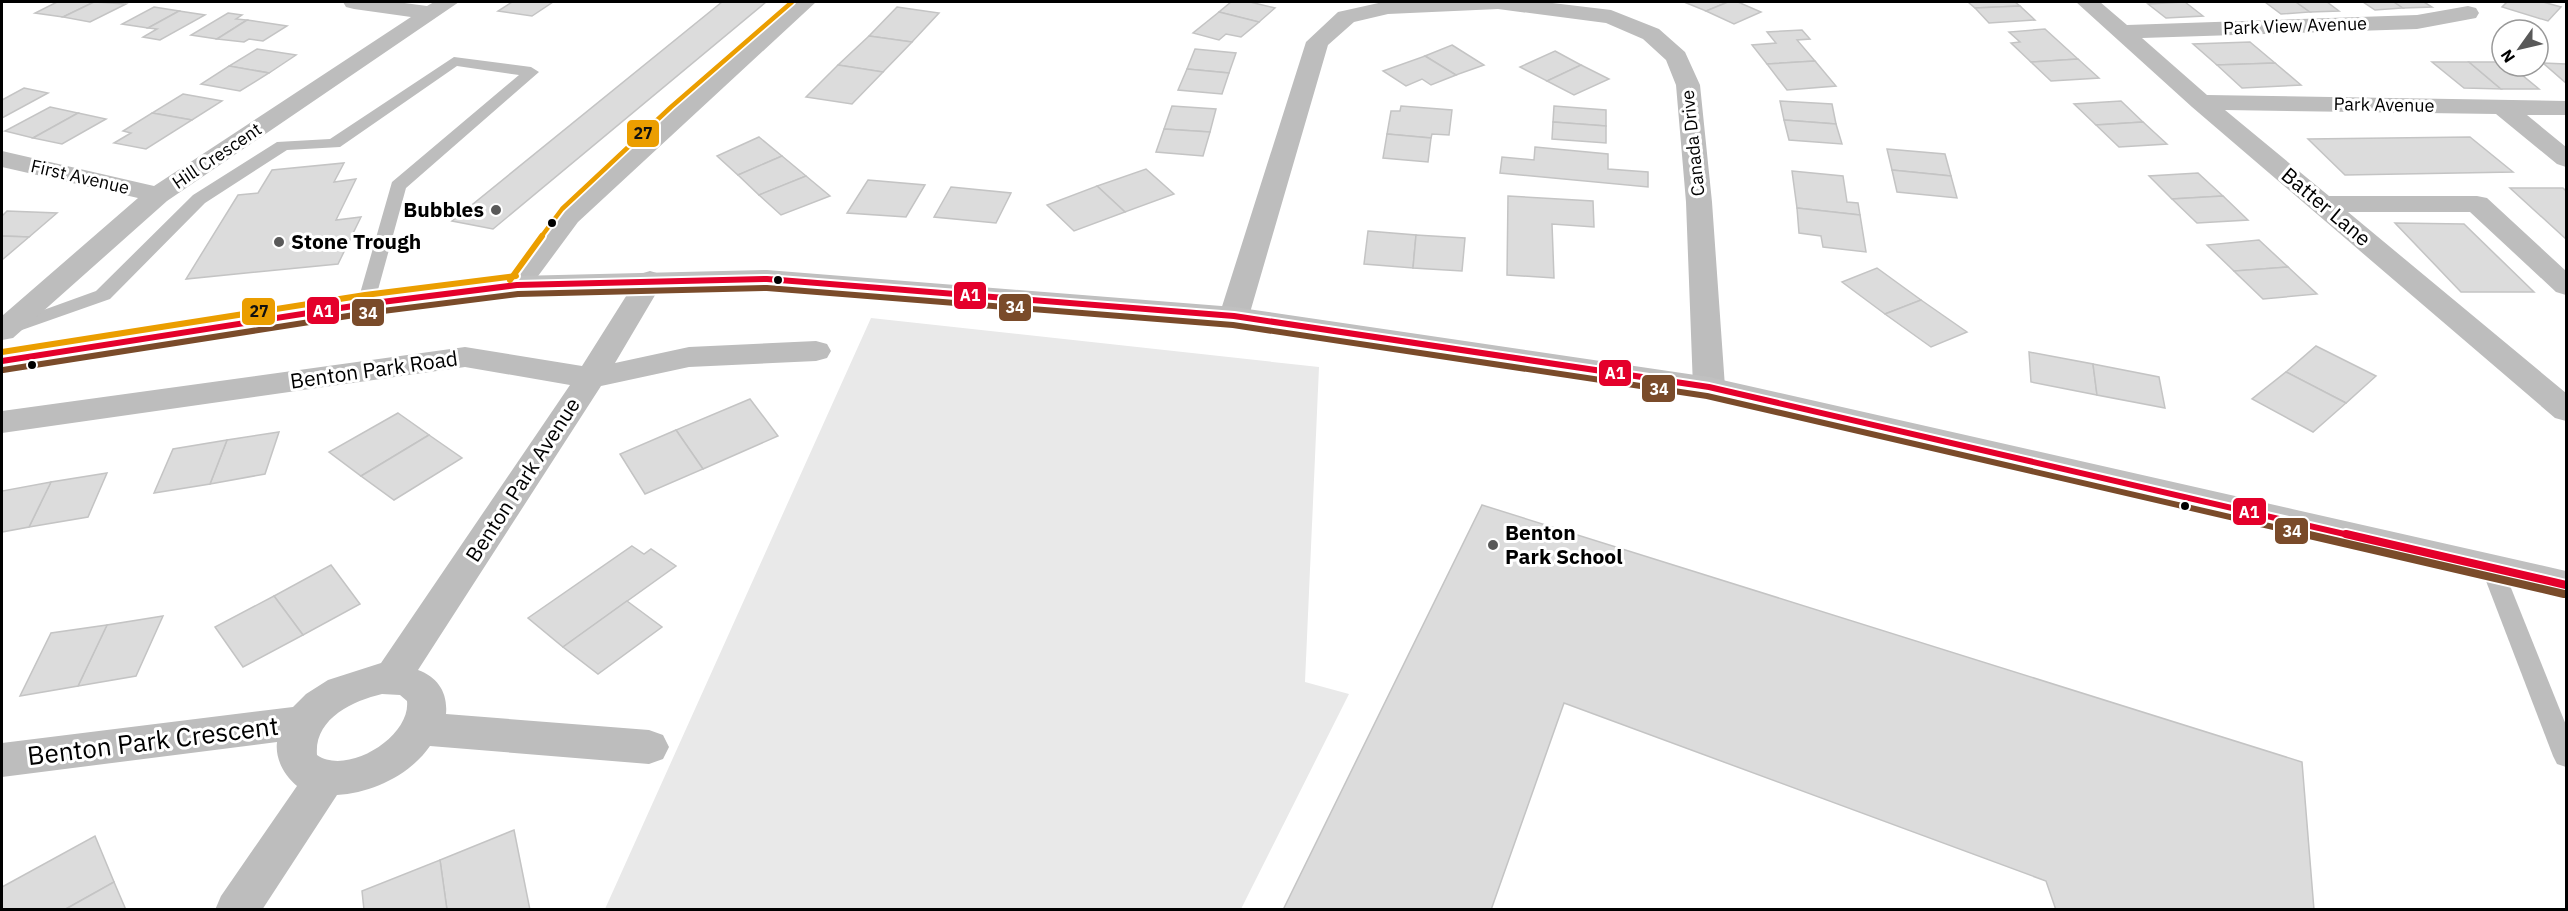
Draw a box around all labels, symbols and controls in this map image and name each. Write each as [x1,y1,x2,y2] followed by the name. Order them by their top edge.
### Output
[2223,11,2368,40] street label: Park View Avenue
[2490,18,2550,78] north arrow
[2496,46,2519,67] text: N
[1675,89,1710,197] street label: Canada Drive
[2333,92,2435,117] street label: Park Avenue
[168,117,266,194] street label: Hill Crescent
[626,119,660,148] line badge: 27
[633,123,653,143] text: 27
[29,154,132,199] street label: First Avenue
[2276,161,2377,252] street label: Batter Lane
[403,195,484,223] place label: Bubbles
[489,203,503,217] marker: Bubbles
[546,217,558,229] unlabelled marker
[291,227,421,255] place label: Stone Trough
[272,235,286,249] marker: Stone Trough
[772,274,784,286] unlabelled marker
[953,281,987,310] line badge: A1
[960,285,981,305] text: A1
[998,293,1032,322] line badge: 34
[306,296,340,325] line badge: A1
[241,297,276,326] line badge: 27
[1005,297,1025,317] text: 34
[351,298,385,327] line badge: 34
[249,301,269,321] text: 27
[313,301,334,321] text: A1
[358,303,378,323] text: 34
[288,343,459,395] street label: Benton Park Road
[26,359,38,371] unlabelled marker
[1598,359,1632,387] line badge: A1
[1605,363,1626,383] text: A1
[1641,374,1676,403] line badge: 34
[1649,379,1669,399] text: 34
[458,392,586,567] street label: Benton Park Avenue
[2232,497,2267,526] line badge: A1
[2179,500,2191,512] unlabelled marker
[2239,502,2260,522] text: A1
[2274,517,2309,545] line badge: 34
[1505,518,1623,570] place label: Benton Park School
[2282,521,2302,541] text: 34
[1486,538,1500,552] marker: Benton Park School
[25,708,280,772] street label: Benton Park Crescent

